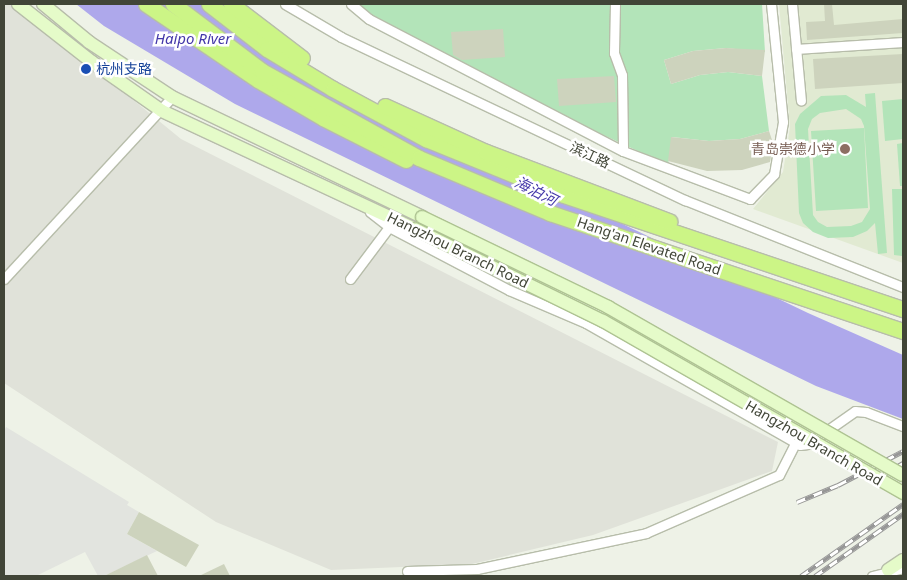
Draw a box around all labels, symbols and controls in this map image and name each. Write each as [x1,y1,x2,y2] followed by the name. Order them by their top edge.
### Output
[155,30,231,48] water label: Haipo River
[96,61,152,77] place label: 杭州支路
[80,63,92,75] marker: 杭州支路
[567,139,613,171] street label: 滨江路
[751,141,835,157] place label: 青岛崇德小学
[839,143,851,155] marker: 青岛崇德小学
[512,173,560,209] water label: 海泊河
[385,208,531,292] street label: Hangzhou Branch Road
[575,213,723,279] street label: Hang'an Elevated Road
[743,397,885,489] street label: Hangzhou Branch Road

